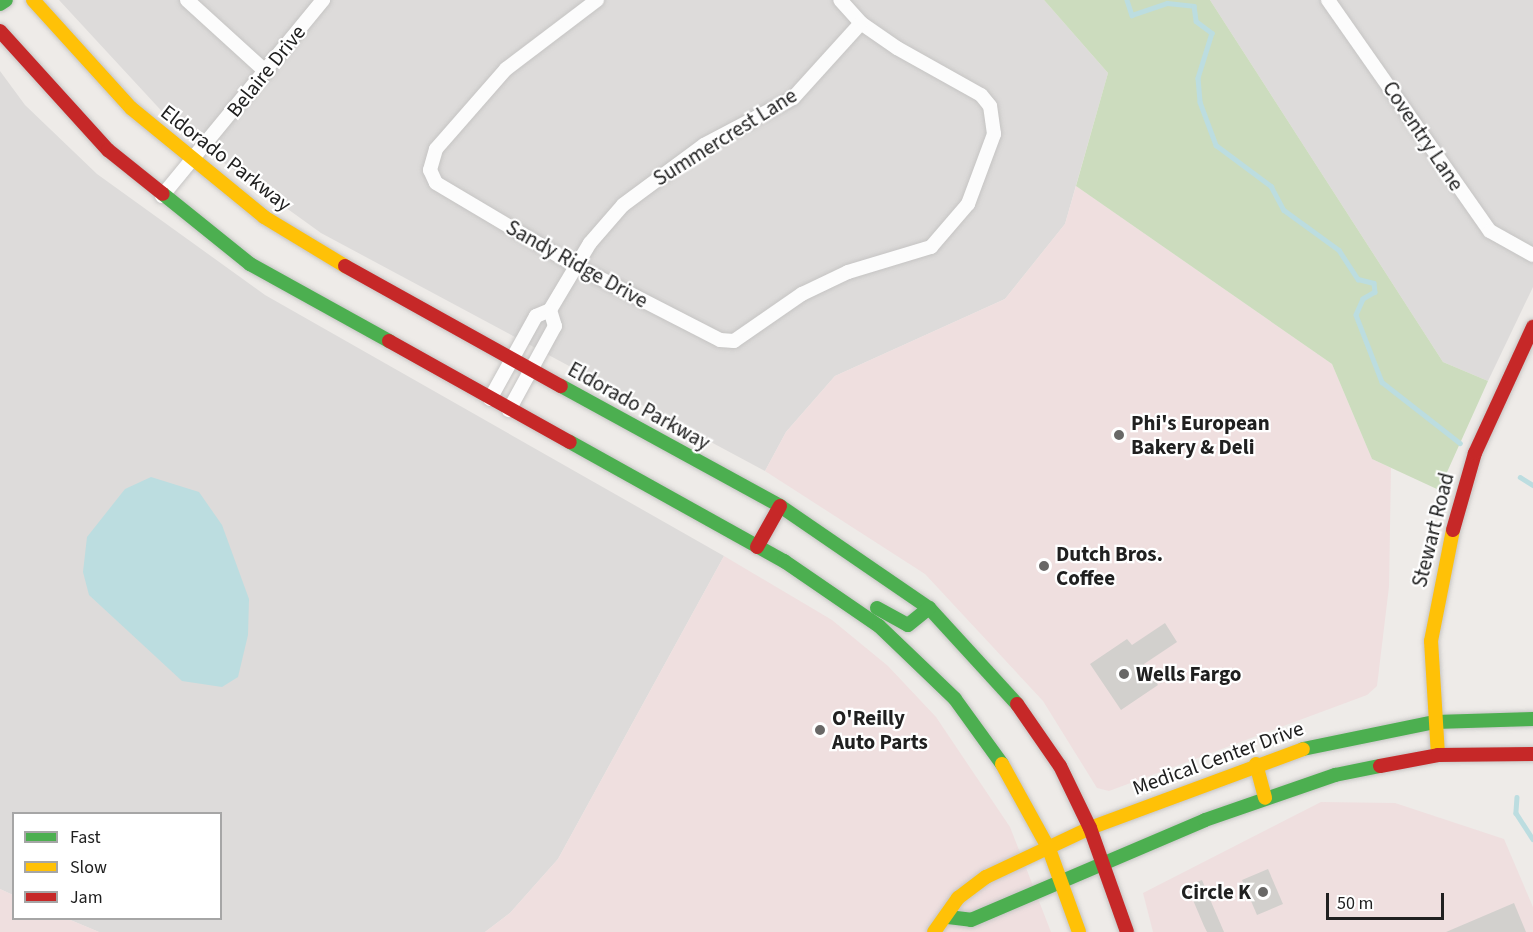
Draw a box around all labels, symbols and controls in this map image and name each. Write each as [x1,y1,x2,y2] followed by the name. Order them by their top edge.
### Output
[221,20,311,122] street label: Belaire Drive
[1377,76,1469,196] street label: Coventry Lane
[649,83,801,191] street label: Summercrest Lane
[156,99,296,217] street label: Eldorado Parkway
[502,215,652,313] street label: Sandy Ridge Drive
[564,357,714,455] street label: Eldorado Parkway
[1131,410,1270,460] place label: Phi's European Bakery & Deli
[1112,428,1126,442] marker: Phi's European Bakery & Deli
[1407,470,1459,590] street label: Stewart Road
[1056,541,1163,591] place label: Dutch Bros. Coffee
[1037,559,1051,573] marker: Dutch Bros. Coffee
[1136,661,1241,687] place label: Wells Fargo
[1117,667,1131,681] marker: Wells Fargo
[832,705,928,755] place label: O'Reilly Auto Parts
[1129,715,1307,801] street label: Medical Center Drive
[813,723,827,737] marker: O'Reilly Auto Parts
[12,812,222,920] legend
[70,825,101,850] text: Fast
[70,855,107,880] text: Slow
[1181,879,1251,905] place label: Circle K
[1329,881,1448,919] scale bar
[70,885,103,910] text: Jam
[1256,885,1270,899] marker: Circle K
[1337,891,1373,916] text: 50 m

